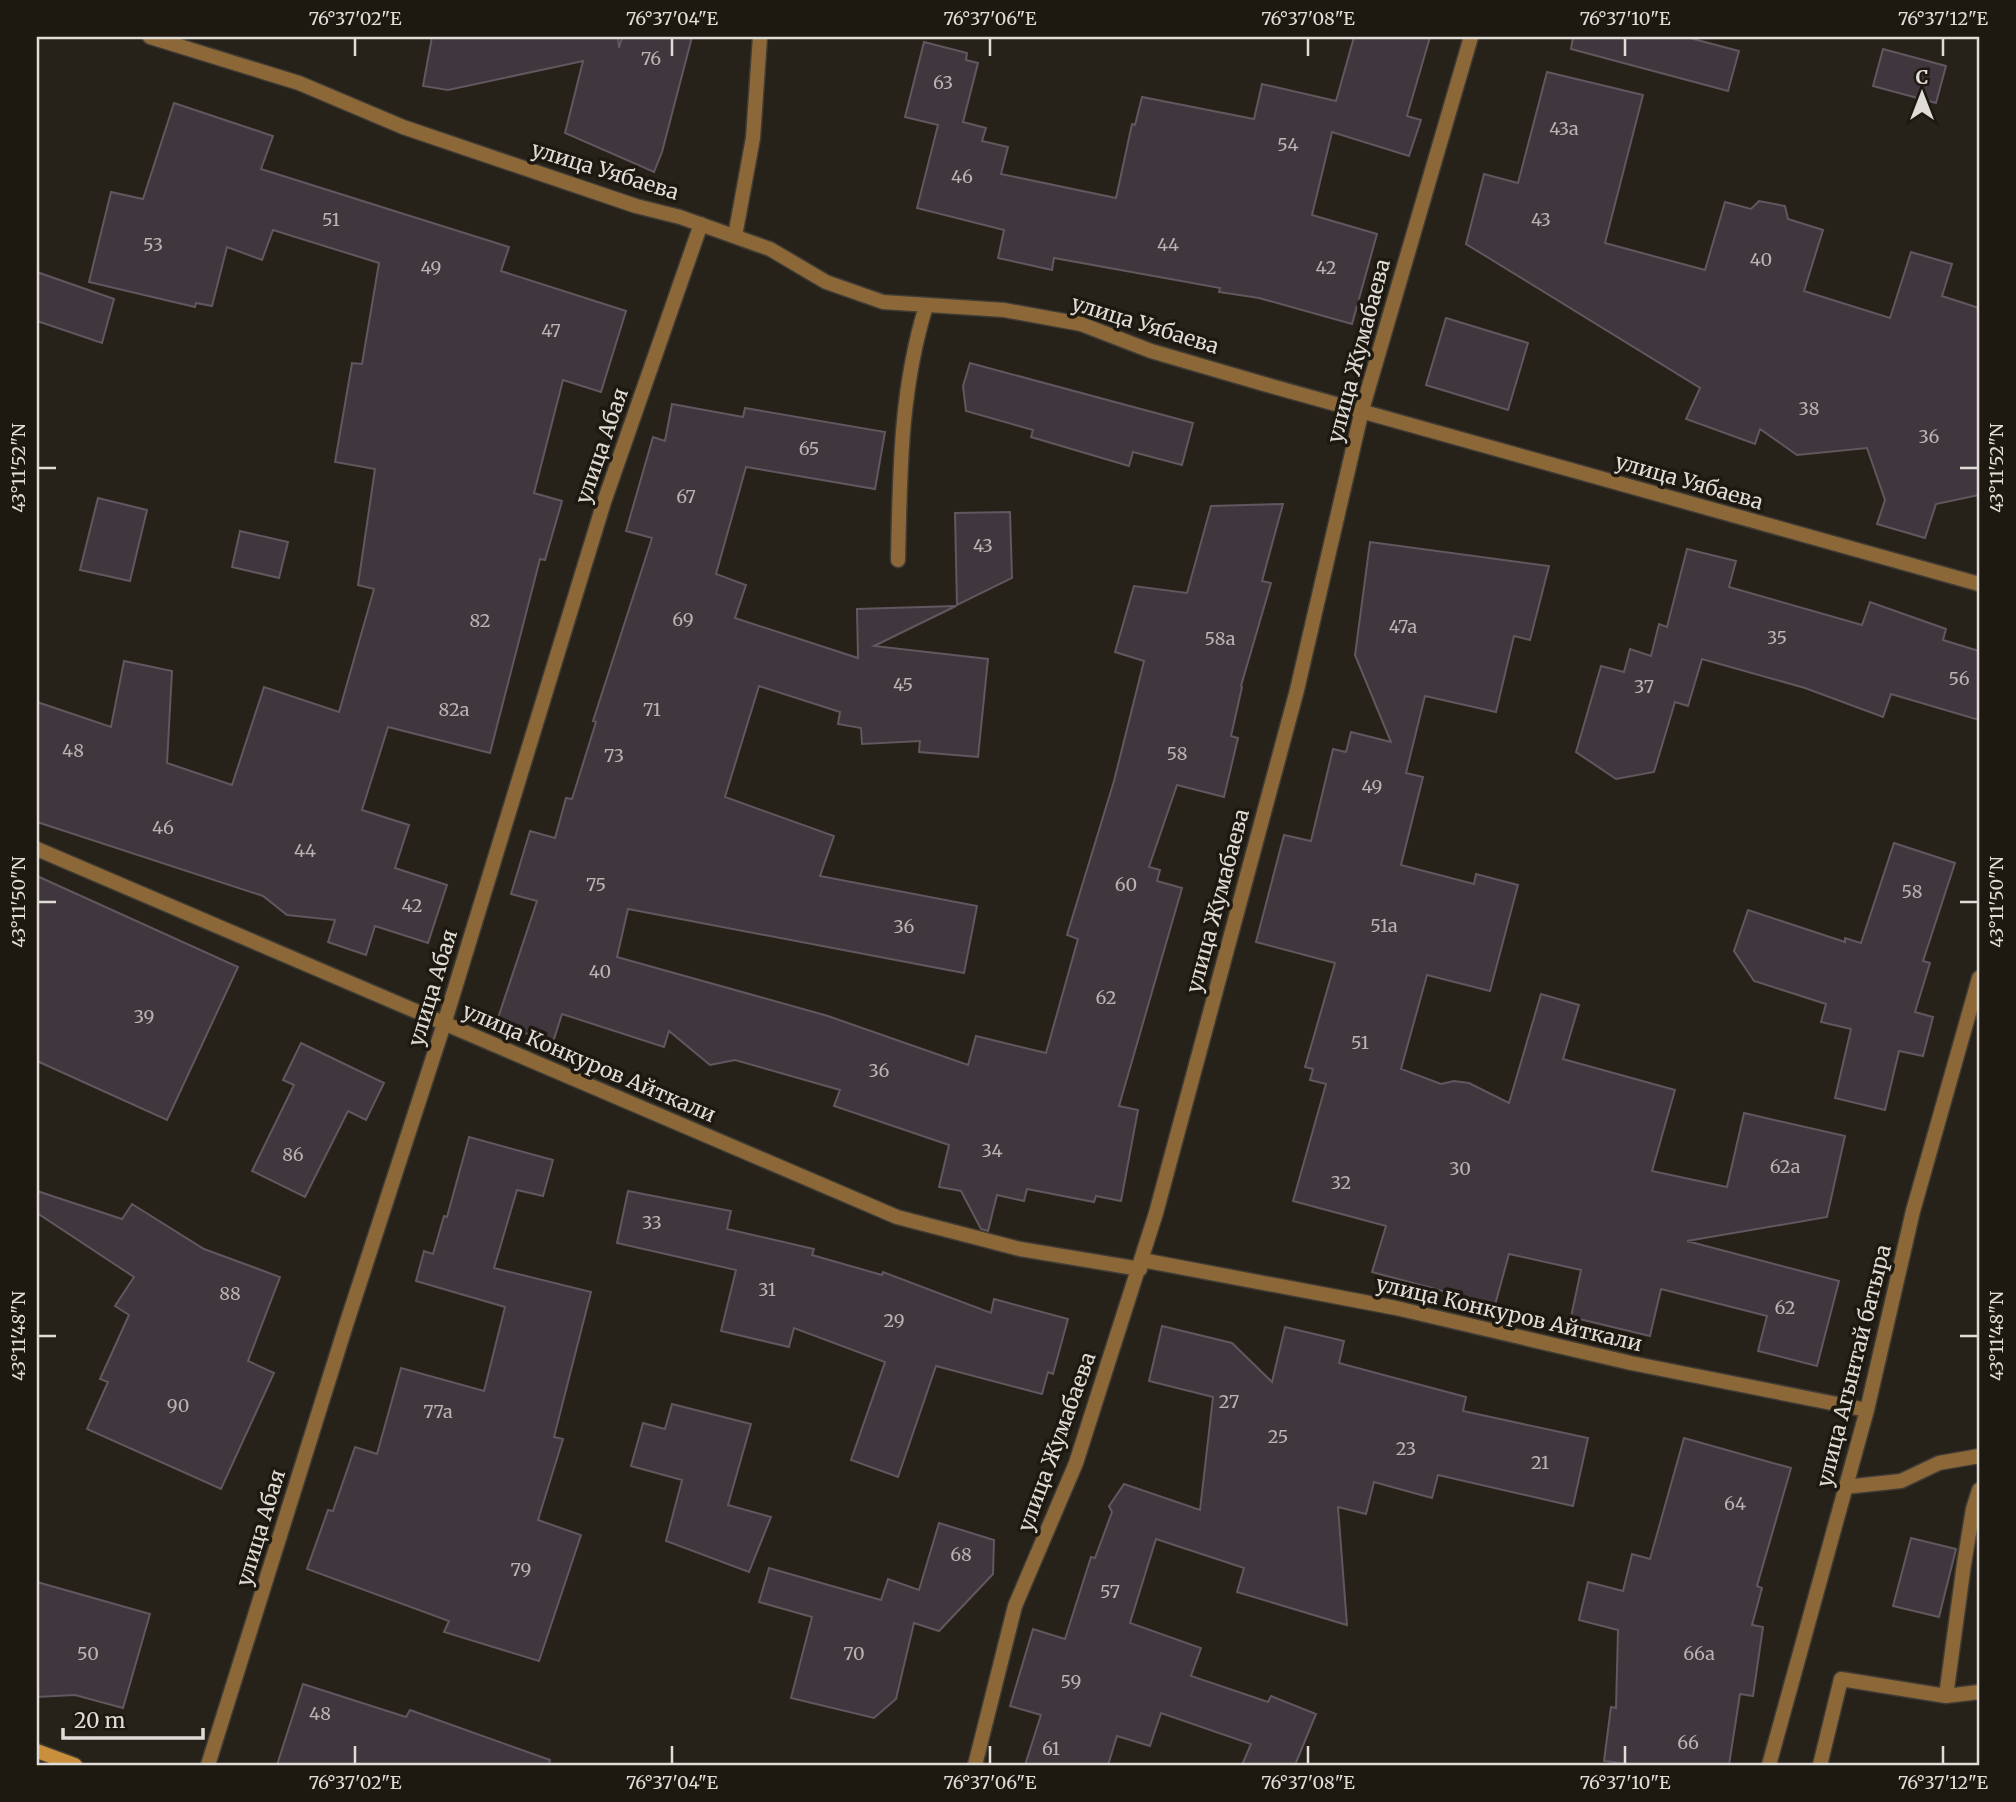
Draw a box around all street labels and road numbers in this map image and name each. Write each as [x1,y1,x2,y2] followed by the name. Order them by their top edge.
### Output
[528,135,682,206] street label: улица Уябаева
[1321,256,1396,446] street label: улица Жумабаева
[1068,289,1222,360] street label: улица Уябаева
[569,384,634,507] street label: улица Абая
[1612,447,1766,516] street label: улица Уябаева
[1180,806,1255,996] street label: улица Жумабаева
[402,926,463,1049] street label: улица Абая
[458,997,720,1128] street label: улица Конкуров Айткали
[1810,1242,1897,1490] street label: улица Агынтай батыра
[1373,1270,1645,1357] street label: улица Конкуров Айткали
[1011,1348,1102,1535] street label: улица Жумабаева
[230,1466,291,1589] street label: улица Абая

